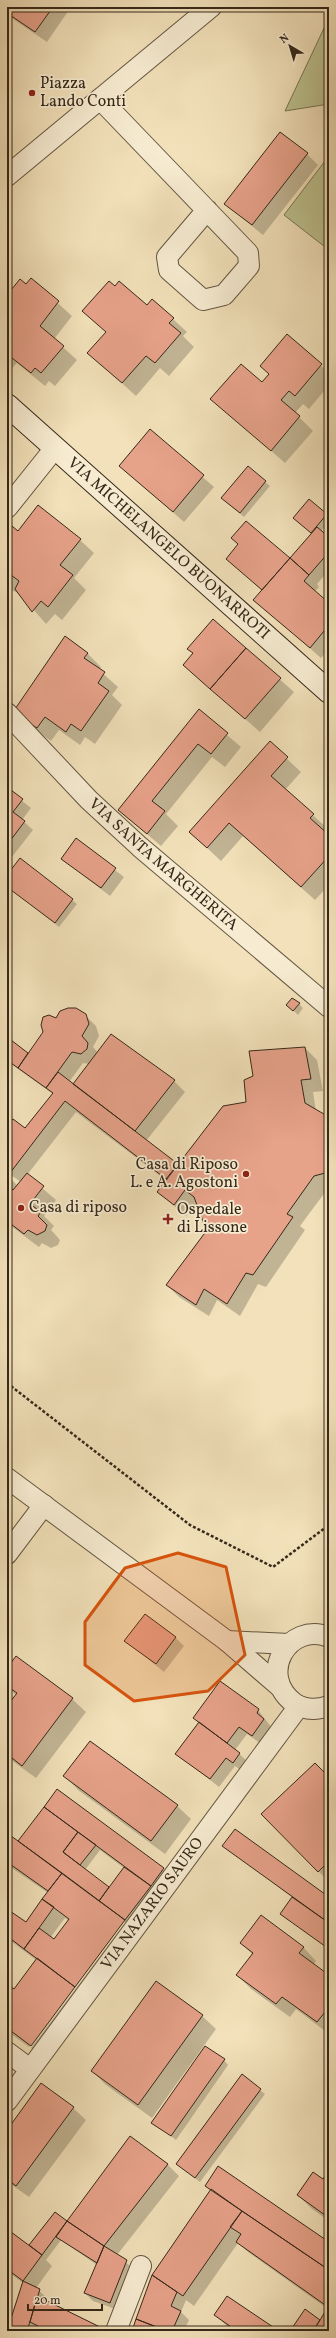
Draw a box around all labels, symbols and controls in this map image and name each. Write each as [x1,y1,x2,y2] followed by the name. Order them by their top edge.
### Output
[270,26,310,66] north arrow
[277,31,293,48] text: N
[40,73,126,113] place label: Piazza Lando Conti
[27,88,37,98] marker: Piazza Lando Conti
[62,452,274,645] street label: VIA MICHELANGELO BUONARROTI
[83,794,243,936] street label: VIA SANTA MARGHERITA
[130,1154,238,1194] place label: Casa di Riposo L. e A. Agostoni
[241,1169,251,1179] marker: Casa di Riposo L. e A. Agostoni
[29,1197,127,1219] place label: Casa di riposo
[177,1199,247,1239] place label: Ospedale di Lissone
[16,1203,26,1213] marker: Casa di riposo
[162,1213,174,1225] marker: Ospedale di Lissone
[96,1833,209,1975] street label: VIA NAZARIO SAURO
[28,2286,102,2312] scale bar
[34,2293,61,2309] text: 20 m

